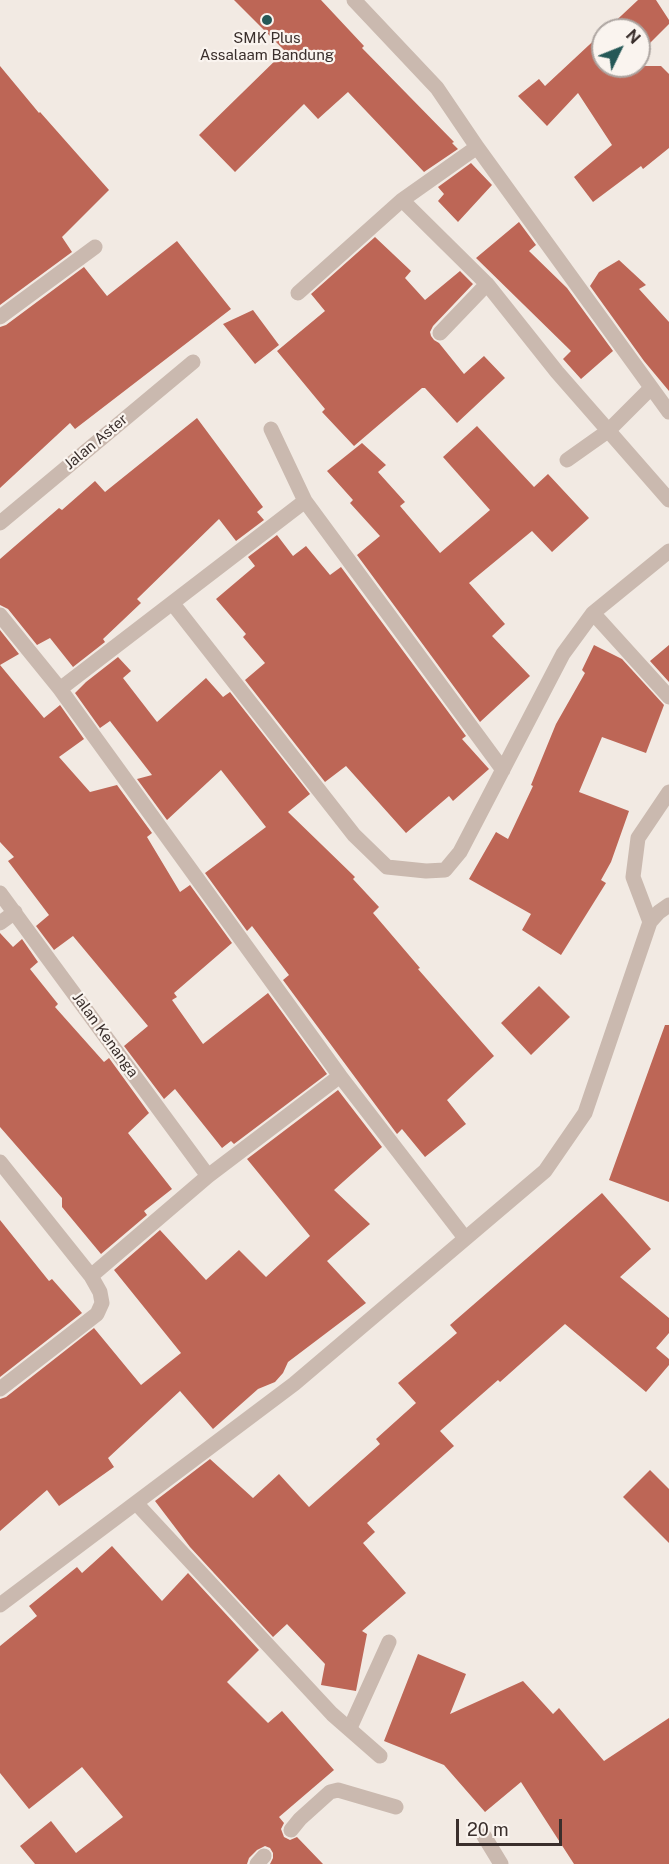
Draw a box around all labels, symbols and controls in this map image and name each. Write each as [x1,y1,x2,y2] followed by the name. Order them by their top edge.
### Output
[260,13,274,27] marker: SMK Plus Assalaam Bandung
[591,18,651,78] north arrow
[622,26,644,48] text: N
[200,29,334,64] place label: SMK Plus Assalaam Bandung
[61,410,131,474] street label: Jalan Aster
[68,989,142,1081] street label: Jalan Kenanga
[459,1807,566,1845] scale bar
[467,1819,509,1840] text: 20 m

